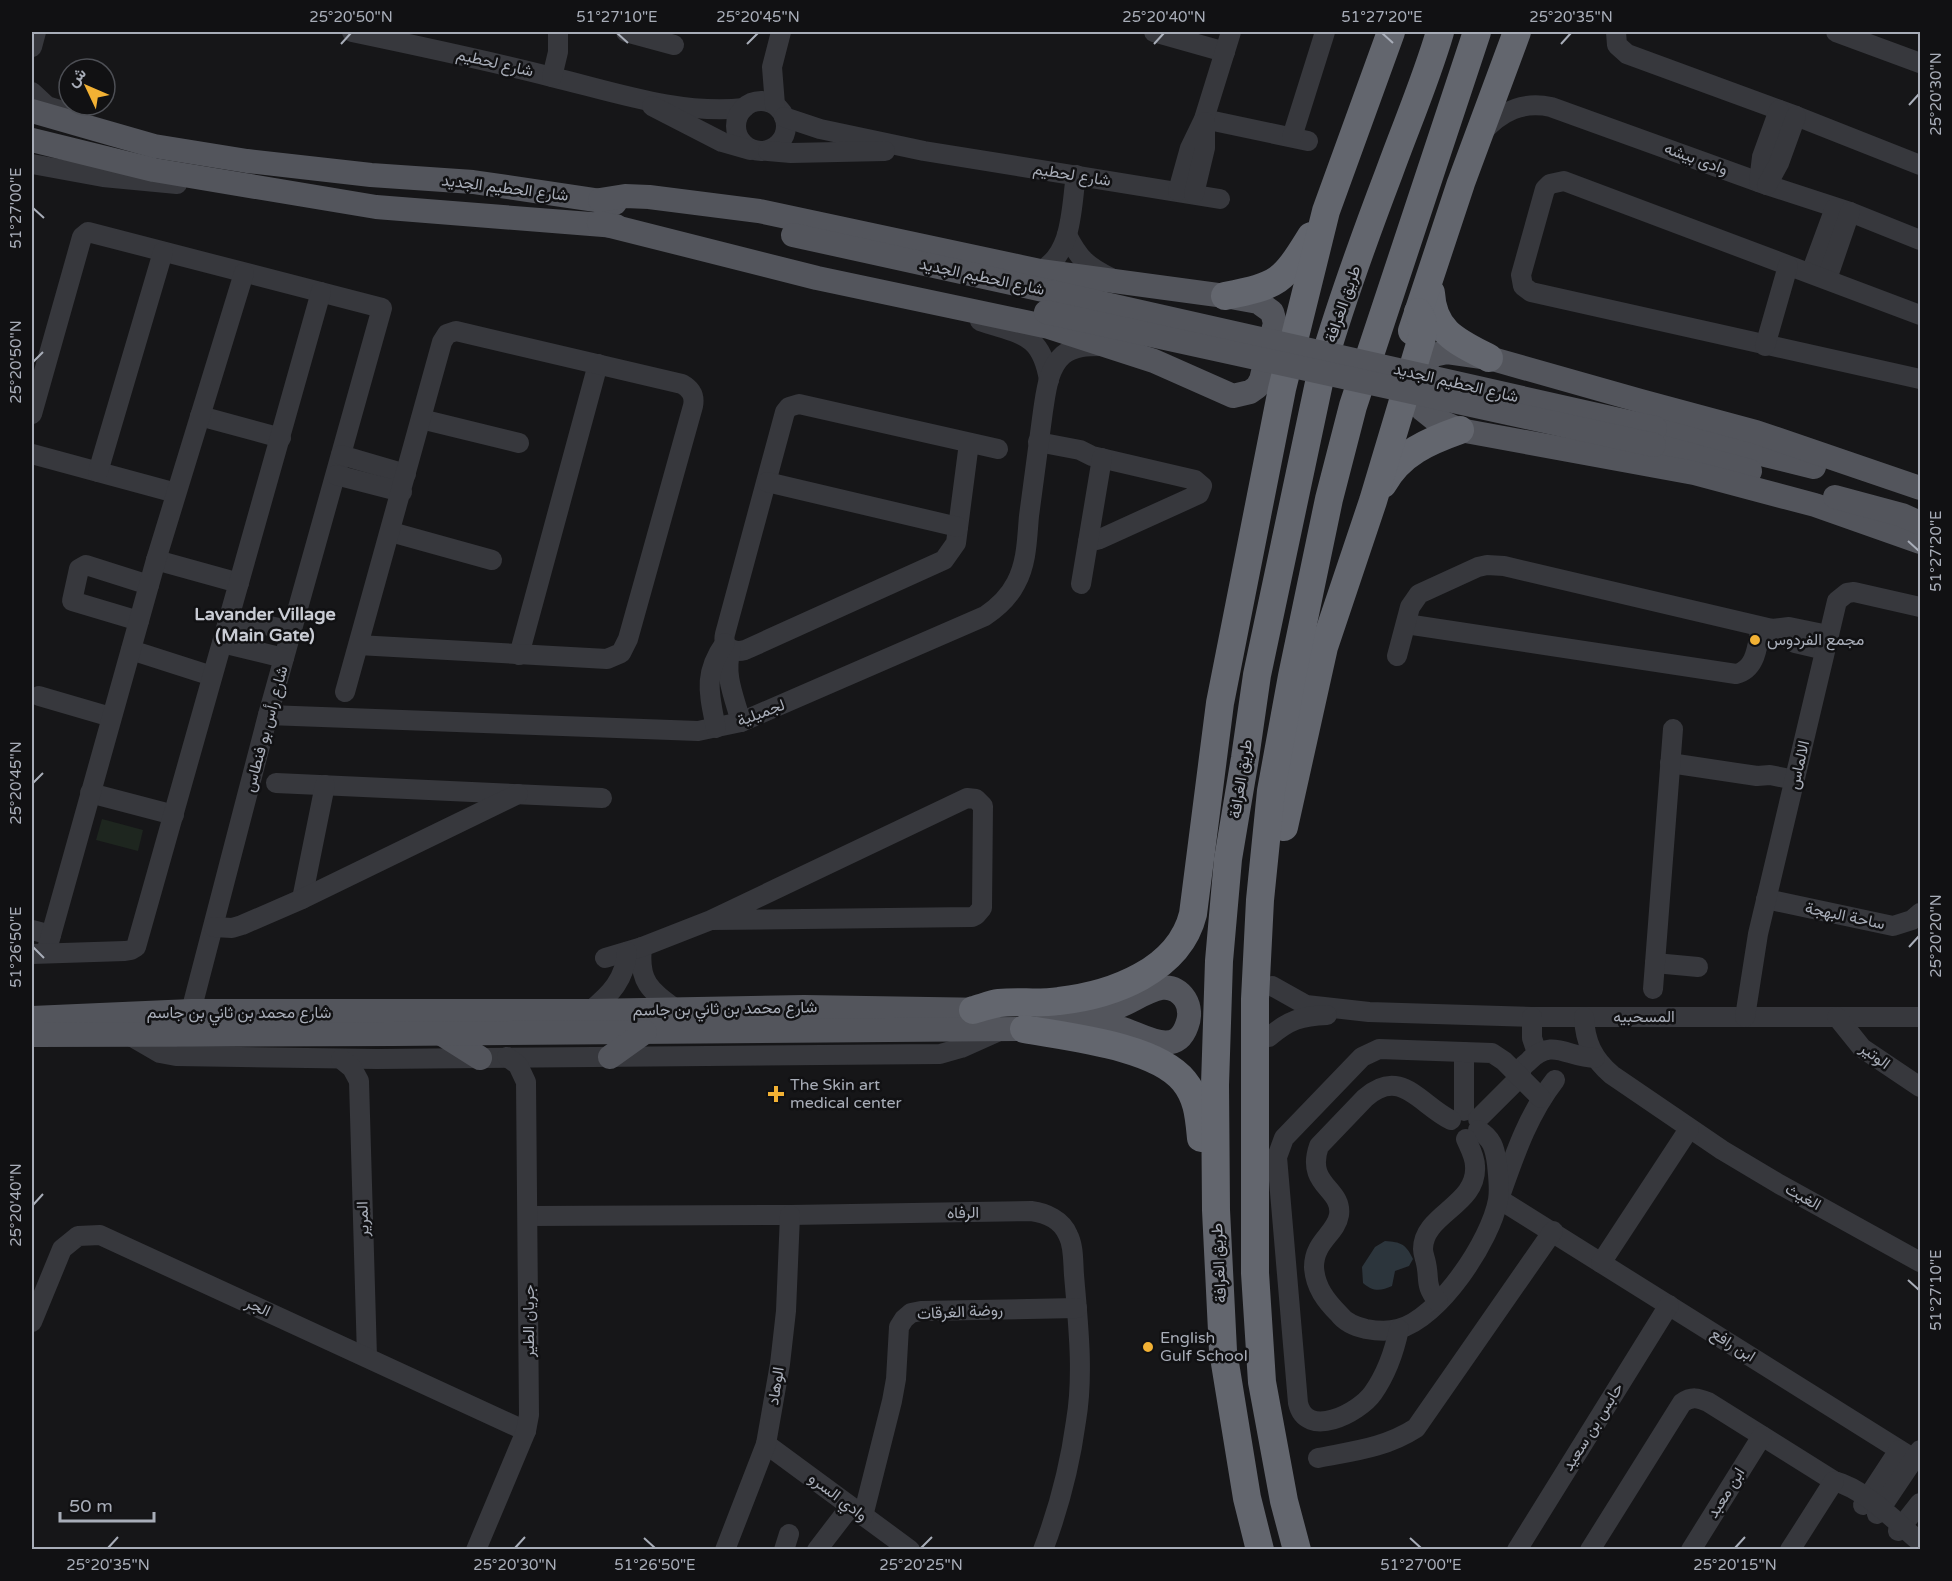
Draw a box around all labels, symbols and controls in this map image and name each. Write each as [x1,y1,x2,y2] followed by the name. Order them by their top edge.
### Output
[309,8,393,26] text: 25°20'50"N
[576,8,658,26] text: 51°27'10"E
[716,8,800,26] text: 25°20'45"N
[1122,8,1206,26] text: 25°20'40"N
[1341,8,1423,26] text: 51°27'20"E
[1529,8,1613,26] text: 25°20'35"N
[454,44,536,83] street label: شارع لحطيم
[1927,52,1945,136] text: 25°20'30"N
[57,57,117,117] north arrow
[63,63,91,91] text: ش
[1661,138,1731,180] street label: وادى بيشه
[1031,159,1112,192] street label: شارع لحطيم
[7,167,25,249] text: 51°27'00"E
[440,170,570,207] street label: شارع الحطيم الجديد
[917,254,1047,301] street label: شارع الحطيم الجديد
[1321,263,1365,345] street label: طريق الغرافة
[7,320,25,404] text: 25°20'50"N
[1391,359,1520,408] street label: شارع الحطيم الجديد
[1927,510,1945,592] text: 51°27'20"E
[194,603,336,646] district label: Lavander Village (Main Gate)
[1767,630,1864,651] place label: مجمع الفردوس
[1748,633,1762,647] marker: مجمع الفردوس
[240,664,293,795] street label: شارع رأس بو فنطاس
[734,695,788,731] street label: لجميلية
[1225,738,1257,820] street label: طريق الغرافة
[1784,739,1814,791] street label: الالماس
[7,741,25,825] text: 25°20'45"N
[1927,894,1945,978] text: 25°20'20"N
[1803,898,1887,934] street label: ساحة البهجة
[7,906,25,988] text: 51°26'50"E
[632,997,818,1024] street label: شارع محمد بن ثاني بن جاسم
[147,1003,331,1026] street label: شارع محمد بن ثاني بن جاسم
[1613,1007,1675,1027] street label: المسحبيه
[1855,1038,1894,1074] street label: الوتير
[790,1075,903,1113] place label: The Skin art medical center
[767,1085,785,1103] marker: The Skin art medical center
[7,1163,25,1247] text: 25°20'40"N
[1781,1179,1825,1215] street label: الغيث
[352,1201,374,1238] street label: المرير
[947,1203,979,1223] street label: الرفاه
[1207,1223,1231,1303] street label: طريق الغرافة
[1927,1249,1945,1331] text: 51°27'10"E
[519,1284,539,1358] street label: جريان الطير
[241,1292,274,1321] street label: الجر
[916,1300,1004,1324] street label: روضة الغرقات
[1706,1323,1759,1367] street label: ابن رافع
[1160,1328,1248,1366] place label: English Gulf School
[1141,1340,1155,1354] marker: English Gulf School
[763,1365,789,1407] street label: الوهاد
[1558,1379,1628,1475] street label: حابس بن سعيد
[1703,1464,1749,1522] street label: ابن معبد
[803,1468,871,1528] street label: وادي السرو
[60,1485,154,1523] scale bar
[69,1495,113,1517] text: 50 m
[66,1556,150,1574] text: 25°20'35"N
[473,1556,557,1574] text: 25°20'30"N
[614,1556,696,1574] text: 51°26'50"E
[879,1556,963,1574] text: 25°20'25"N
[1380,1556,1462,1574] text: 51°27'00"E
[1693,1556,1777,1574] text: 25°20'15"N

